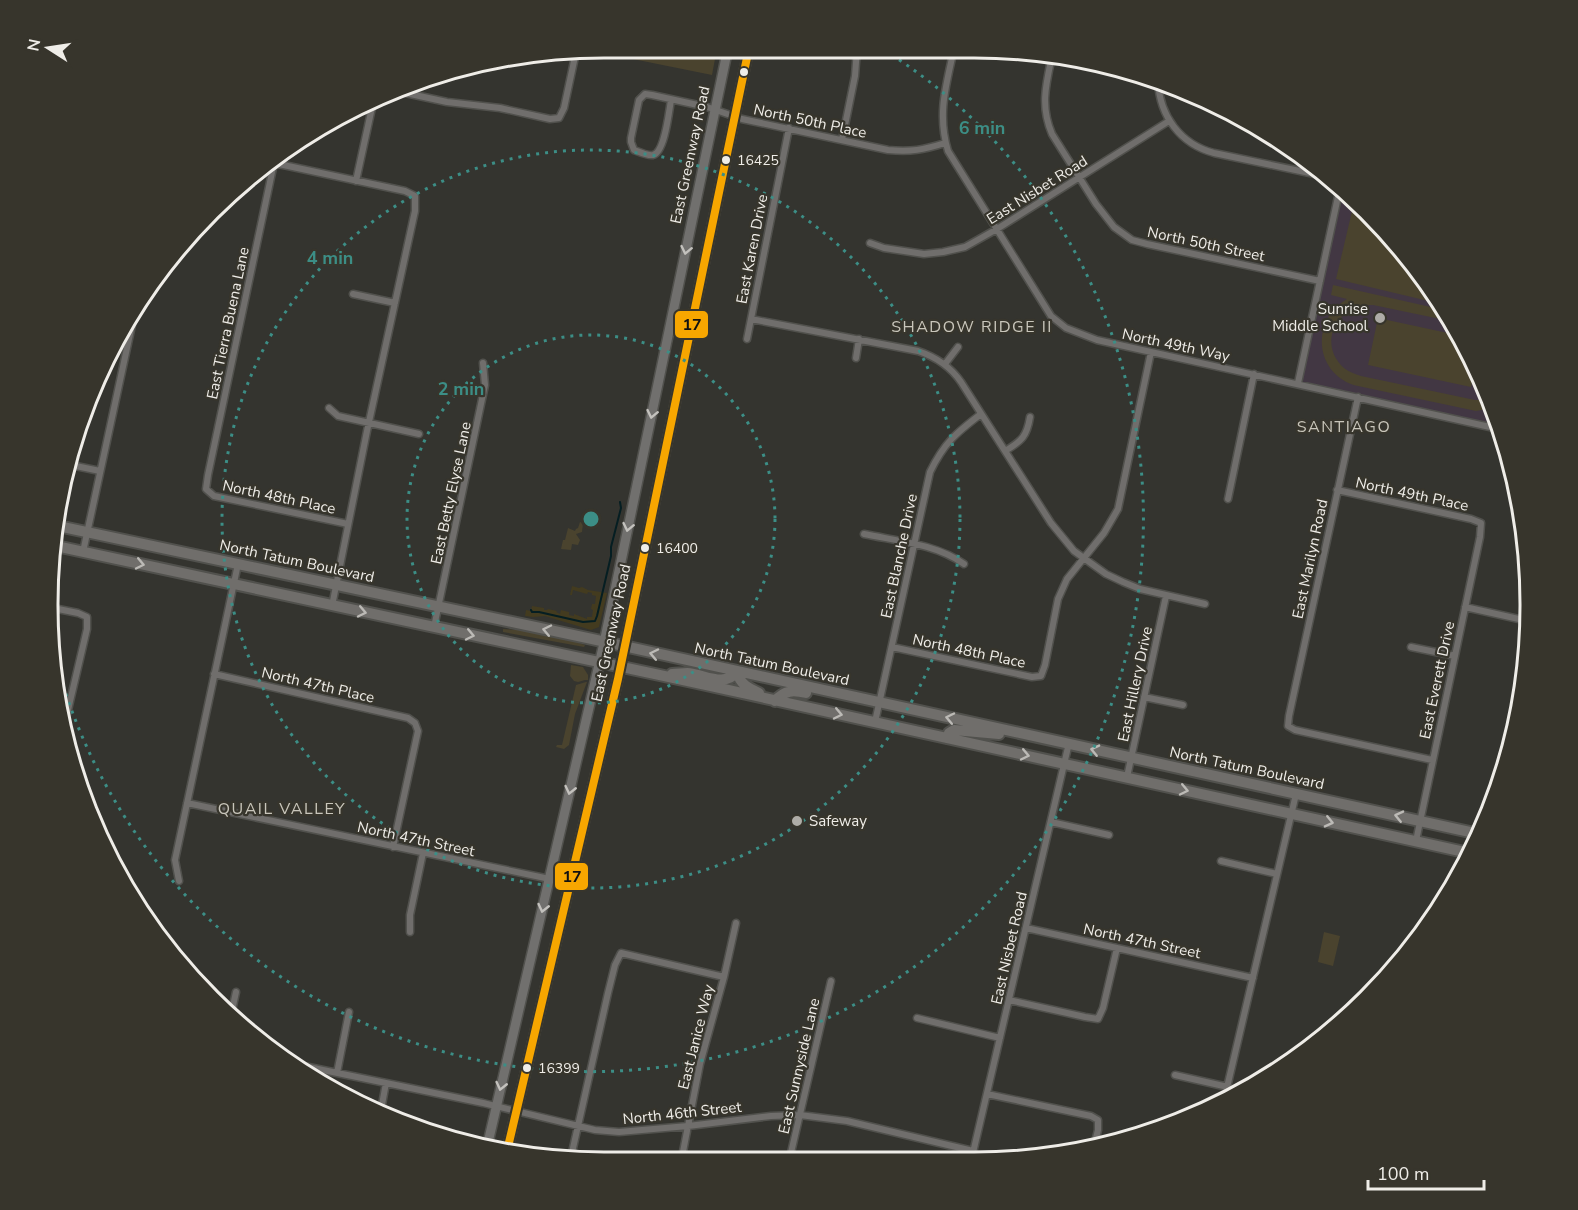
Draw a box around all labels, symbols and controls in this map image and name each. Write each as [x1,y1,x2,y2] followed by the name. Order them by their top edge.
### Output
[18,18,78,78] north arrow
[22,37,46,53] text: N
[738,66,750,78] unlabelled marker
[666,84,714,226] street label: East Greenway Road
[752,99,868,143] street label: North 50th Place
[959,116,1005,140] text: 6 min
[737,151,779,170] place label: 16425
[983,151,1091,229] street label: East Nisbet Road
[720,154,732,166] marker: 16425
[732,192,772,306] street label: East Karen Drive
[1146,222,1267,266] street label: North 50th Street
[680,244,693,254] one-way arrow
[202,245,254,401] street label: East Tierra Buena Lane
[307,246,353,270] text: 4 min
[1272,299,1369,336] place label: Sunrise Middle School
[674,310,709,339] line badge: 17
[1373,311,1387,325] marker: Sunrise Middle School
[682,314,702,336] text: 17
[891,316,1053,338] district label: SHADOW RIDGE II
[1120,324,1232,366] street label: North 49th Way
[438,377,484,401] text: 2 min
[646,408,659,418] one-way arrow
[1297,416,1391,438] district label: SANTIAGO
[426,420,476,566] street label: East Betty Elyse Lane
[1354,472,1470,516] street label: North 49th Place
[221,475,337,519] street label: North 48th Place
[876,492,922,620] street label: East Blanche Drive
[1288,497,1332,621] street label: East Marilyn Road
[581,509,601,529] centre of rings
[622,521,635,531] one-way arrow
[218,535,376,587] street label: North Tatum Boulevard
[656,539,698,558] place label: 16400
[639,542,651,554] marker: 16400
[134,557,144,570] one-way arrow
[587,562,635,704] street label: East Greenway Road
[357,605,367,618] one-way arrow
[1415,619,1459,741] street label: East Everett Drive
[542,624,552,637] one-way arrow
[1113,624,1157,744] street label: East Hillery Drive
[465,628,475,641] one-way arrow
[911,629,1027,673] street label: North 48th Place
[693,638,851,690] street label: North Tatum Boulevard
[649,648,659,661] one-way arrow
[260,662,376,708] street label: North 47th Place
[833,707,843,720] one-way arrow
[945,712,955,725] one-way arrow
[1168,742,1326,794] street label: North Tatum Boulevard
[1091,744,1101,757] one-way arrow
[1019,748,1029,761] one-way arrow
[1179,783,1189,796] one-way arrow
[565,784,578,794] one-way arrow
[218,798,346,820] district label: QUAIL VALLEY
[1394,810,1404,823] one-way arrow
[809,811,867,831] place label: Safeway
[790,814,804,828] marker: Safeway
[1324,815,1334,828] one-way arrow
[356,817,477,861] street label: North 47th Street
[554,862,589,891] line badge: 17
[562,866,582,888] text: 17
[986,890,1032,1006] street label: East Nisbet Road
[537,903,550,913] one-way arrow
[1082,919,1203,963] street label: North 47th Street
[673,982,719,1092] street label: East Janice Way
[774,996,824,1136] street label: East Sunnyside Lane
[538,1059,580,1078] place label: 16399
[521,1062,533,1074] marker: 16399
[495,1081,508,1091] one-way arrow
[622,1097,743,1129] street label: North 46th Street
[1368,1153,1484,1191] scale bar
[1377,1162,1429,1186] text: 100 m

